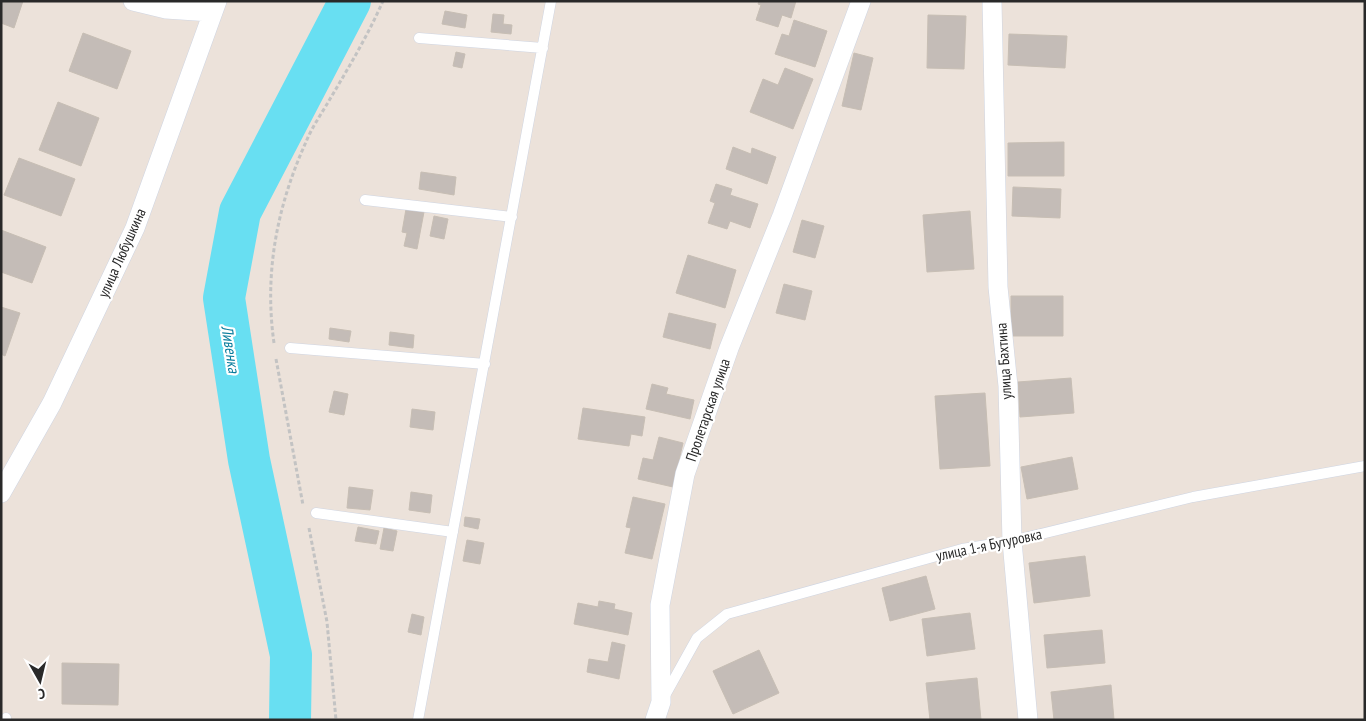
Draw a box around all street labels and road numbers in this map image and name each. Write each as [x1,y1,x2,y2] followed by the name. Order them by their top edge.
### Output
[93,205,150,301] street label: улица Любушкина
[991,322,1016,400] street label: улица Бахтина
[681,356,734,464] street label: Пролетарская улица
[934,524,1044,565] street label: улица 1-я Бутуровка

